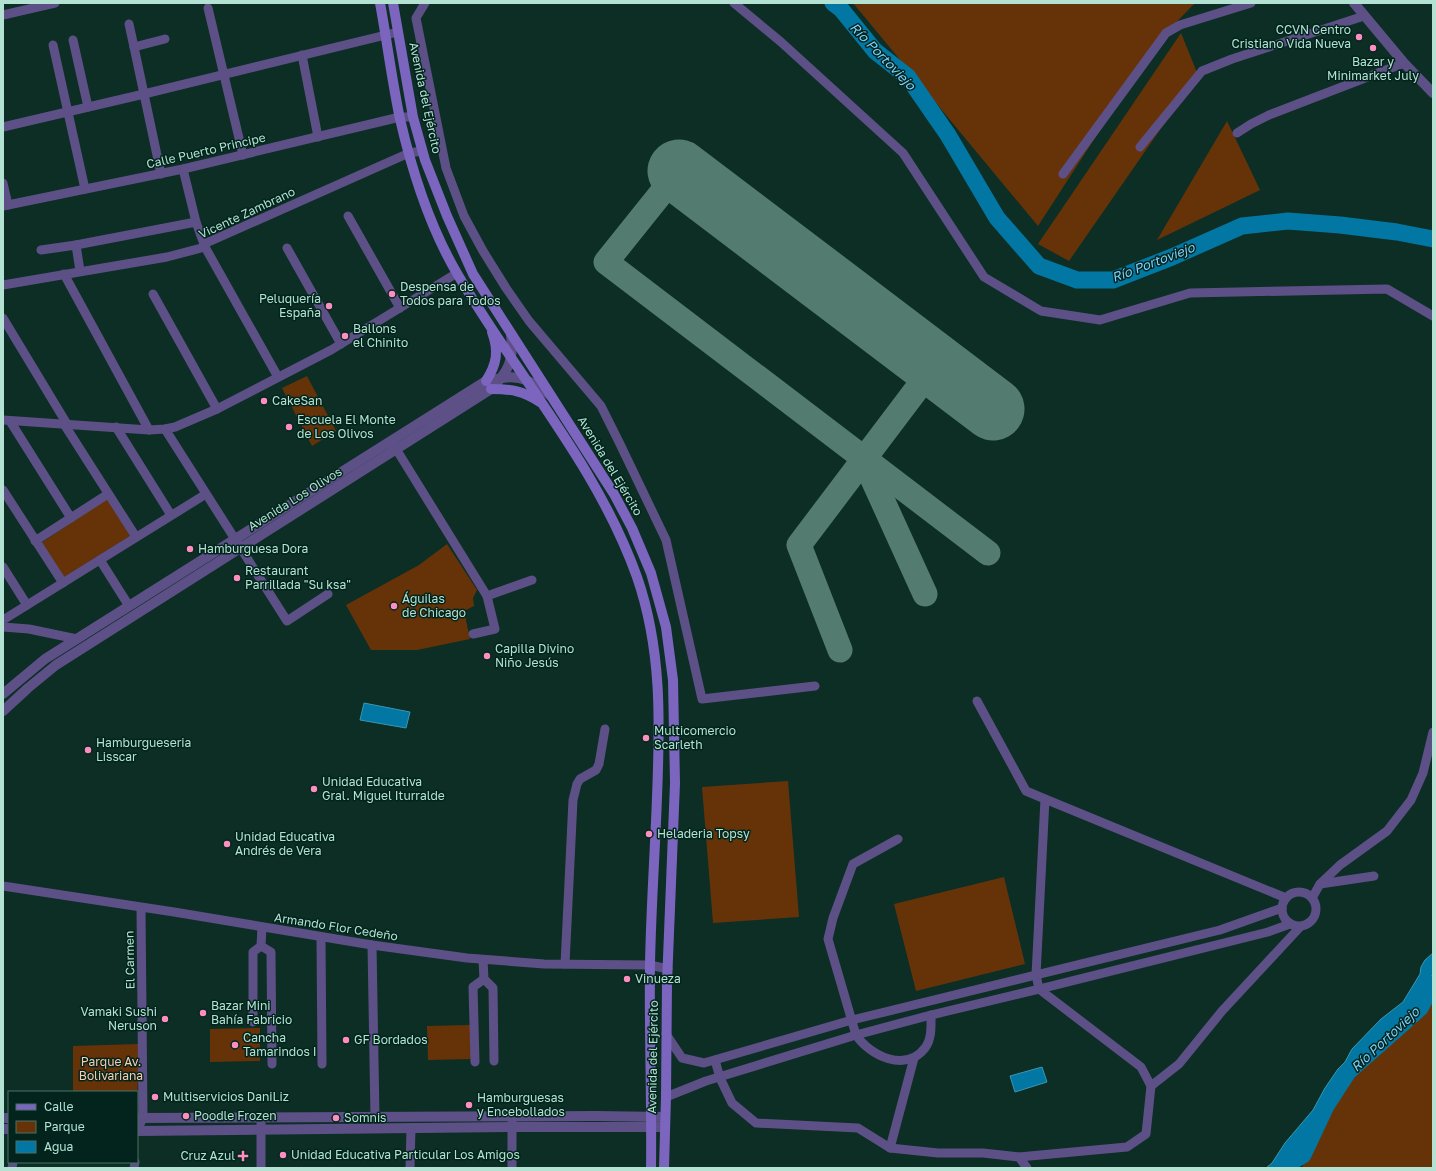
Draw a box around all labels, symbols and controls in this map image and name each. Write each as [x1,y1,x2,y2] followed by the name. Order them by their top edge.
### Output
[847,19,920,94] water label: Río Portoviejo
[1232,22,1351,51] place label: CCVN Centro Cristiano Vida Nueva
[1354,32,1364,42] marker: CCVN Centro Cristiano Vida Nueva
[406,41,445,155] street label: Avenida del Ejército
[1368,43,1378,53] marker: Bazar y Minimarket July
[1327,54,1419,83] place label: Bazar y Minimarket July
[145,130,267,172] street label: Calle Puerto Principe
[196,184,297,241] street label: Vicente Zambrano
[1109,238,1198,285] water label: Río Portoviejo
[400,279,501,308] place label: Despensa de Todos para Todos
[387,289,397,299] marker: Despensa de Todos para Todos
[259,291,321,320] place label: Peluquería España
[324,301,334,311] marker: Peluquería España
[353,321,408,350] place label: Ballons el Chinito
[340,331,350,341] marker: Ballons el Chinito
[272,393,322,408] place label: CakeSan
[259,396,269,406] marker: CakeSan
[297,412,396,441] place label: Escuela El Monte de Los Olivos
[575,413,646,518] street label: Avenida del Ejército
[284,422,294,432] marker: Escuela El Monte de Los Olivos
[245,464,344,533] street label: Avenida Los Olivos
[198,541,308,556] place label: Hamburguesa Dora
[185,544,195,554] marker: Hamburguesa Dora
[245,563,351,592] place label: Restaurant Parrillada "Su ksa"
[232,573,242,583] marker: Restaurant Parrillada "Su ksa"
[402,591,466,620] place label: Águilas de Chicago
[389,601,399,611] marker: Águilas de Chicago
[495,641,574,670] place label: Capilla Divino Niño Jesús
[482,651,492,661] marker: Capilla Divino Niño Jesús
[654,723,736,752] place label: Multicomercio Scarleth
[641,733,651,743] marker: Multicomercio Scarleth
[96,735,191,764] place label: Hamburgueseria Lisscar
[83,745,93,755] marker: Hamburgueseria Lisscar
[322,774,445,803] place label: Unidad Educativa Gral. Miguel Iturralde
[309,784,319,794] marker: Unidad Educativa Gral. Miguel Iturralde
[657,826,750,841] place label: Heladeria Topsy
[235,829,335,858] place label: Unidad Educativa Andrés de Vera
[644,829,654,839] marker: Heladeria Topsy
[222,839,232,849] marker: Unidad Educativa Andrés de Vera
[273,909,399,944] street label: Armando Flor Cedeño
[121,931,138,990] street label: El Carmen
[635,971,681,986] place label: Vinueza
[622,974,632,984] marker: Vinueza
[211,998,292,1027] place label: Bazar Mini Bahía Fabricio
[644,1000,661,1114] street label: Avenida del Ejército
[1348,1003,1423,1075] water label: Río Portoviejo
[81,1004,157,1033] place label: Vamaki Sushi Neruson
[198,1008,208,1018] marker: Bazar Mini Bahía Fabricio
[160,1014,170,1024] marker: Vamaki Sushi Neruson
[243,1030,317,1059] place label: Cancha Tamarindos I
[354,1032,428,1047] place label: GF Bordados
[341,1035,351,1045] marker: GF Bordados
[230,1040,240,1050] marker: Cancha Tamarindos I
[79,1054,143,1083] park label: Parque Av. Bolivariana
[163,1089,289,1104] place label: Multiservicios DaniLiz
[477,1090,565,1119] place label: Hamburguesas y Encebollados
[8,1091,138,1163] legend
[150,1092,160,1102] marker: Multiservicios DaniLiz
[44,1099,74,1114] text: Calle
[464,1100,474,1110] marker: Hamburguesas y Encebollados
[194,1108,277,1123] place label: Poodle Frozen
[344,1110,386,1125] place label: Somnis
[181,1111,191,1121] marker: Poodle Frozen
[331,1113,341,1123] marker: Somnis
[44,1119,85,1134] text: Parque
[44,1139,73,1154] text: Agua
[291,1147,520,1162] place label: Unidad Educativa Particular Los Amigos
[180,1148,235,1163] place label: Cruz Azul
[278,1150,288,1160] marker: Unidad Educativa Particular Los Amigos
[238,1151,248,1161] marker: Cruz Azul

